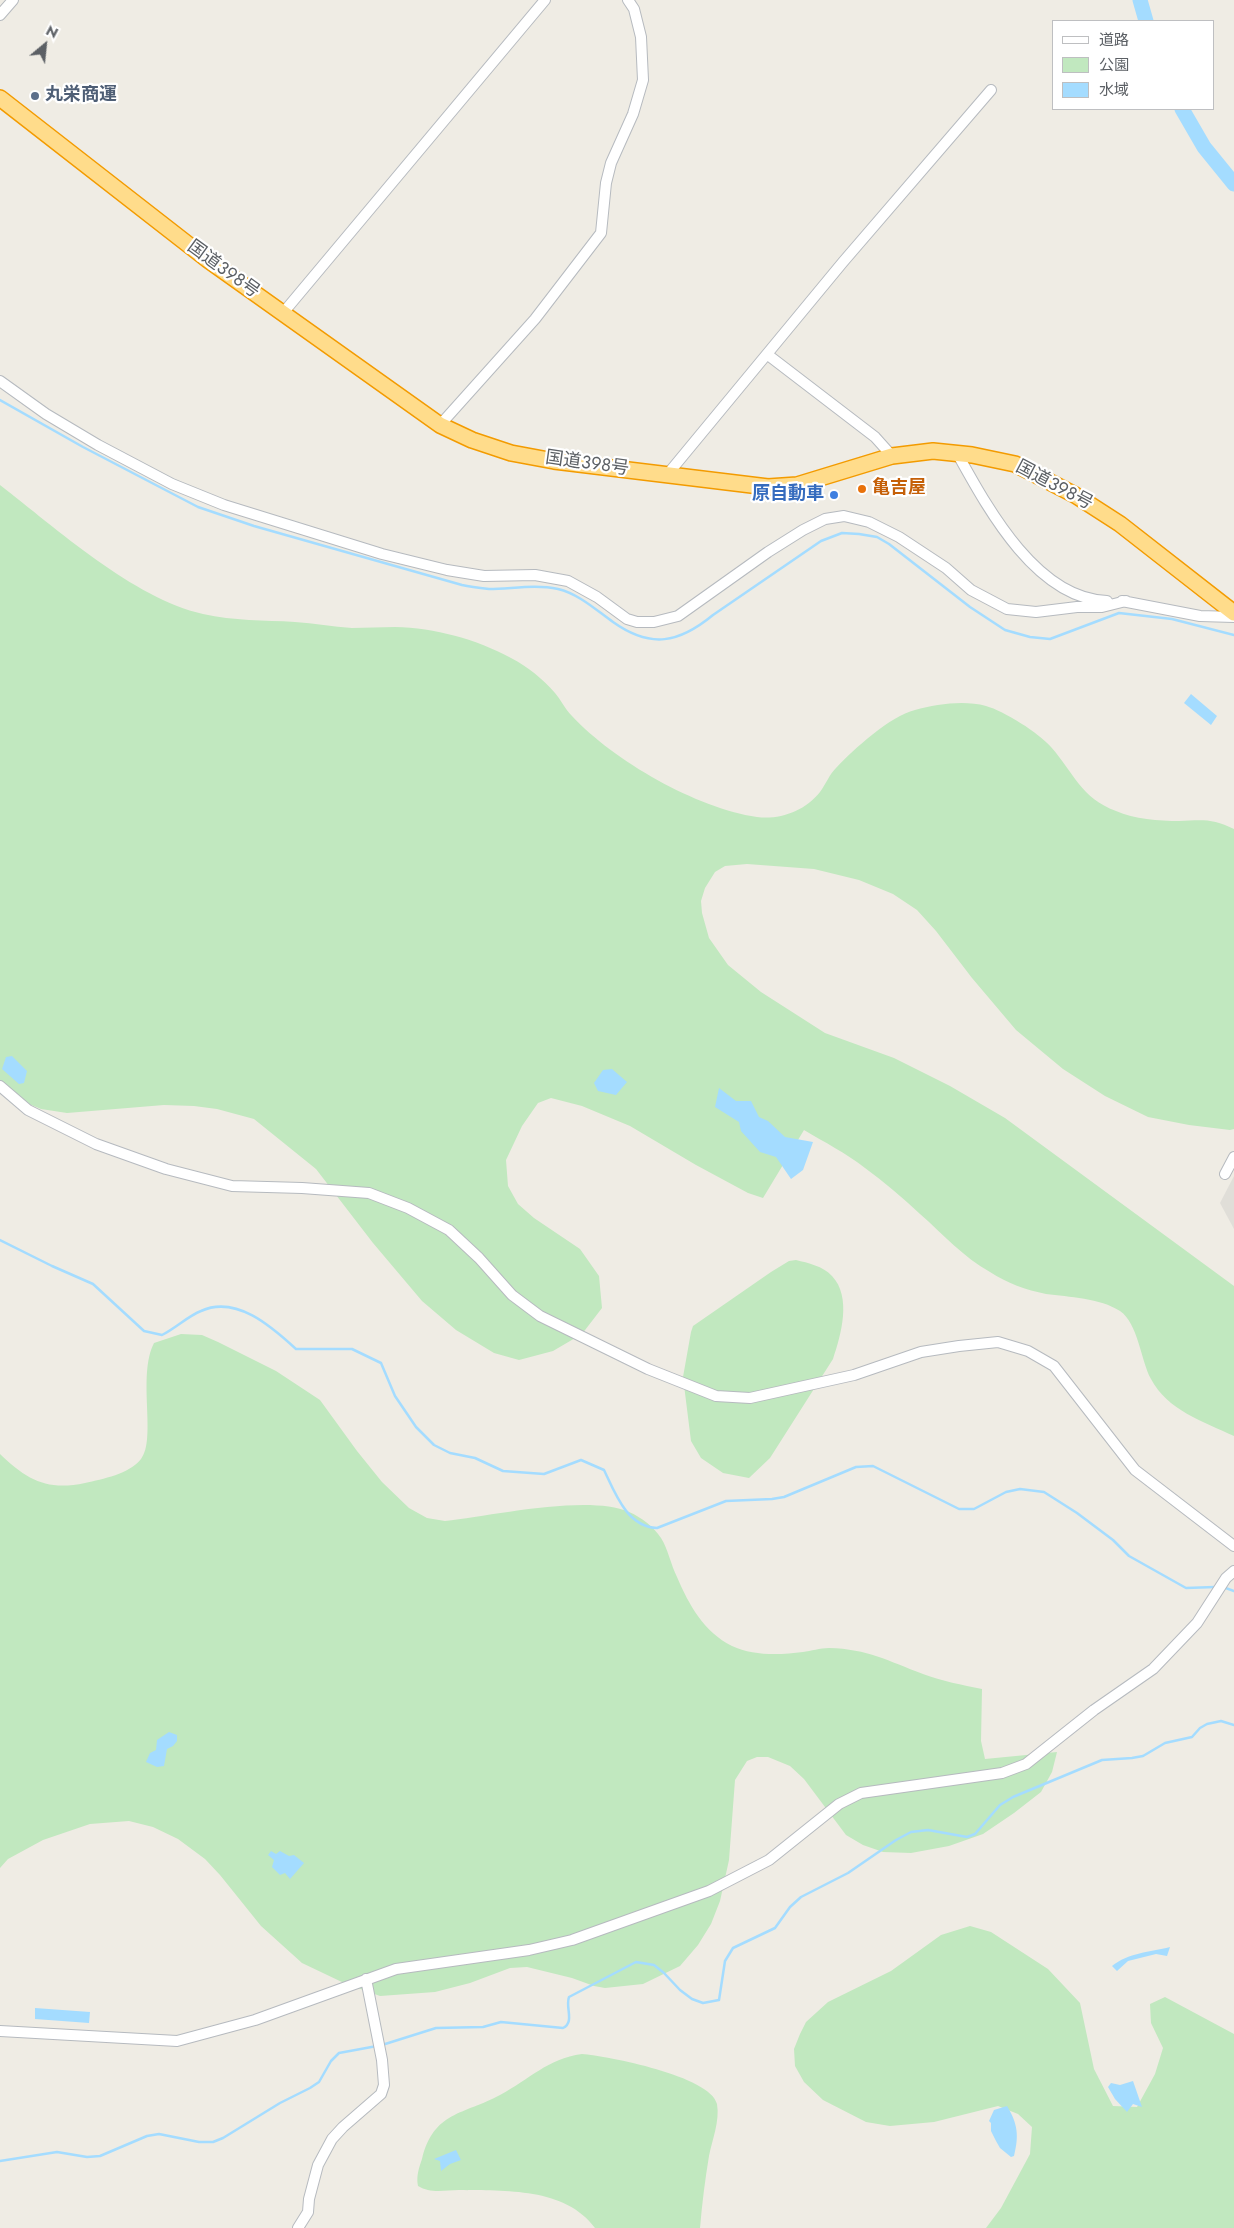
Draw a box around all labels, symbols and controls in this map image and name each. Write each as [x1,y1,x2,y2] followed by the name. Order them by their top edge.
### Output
[20,20,70,70] north arrow
[42,20,62,43] text: N
[1052,20,1214,110] legend
[1099,29,1129,51] text: 道路
[1099,54,1129,76] text: 公園
[1099,79,1129,101] text: 水域
[45,85,117,107] place label: 丸栄商運
[29,90,41,102] marker: 丸栄商運
[183,237,263,303] street label: 国道398号
[544,447,630,481] street label: 国道398号
[1012,457,1096,515] street label: 国道398号
[872,478,926,500] place label: 亀吉屋
[856,483,868,495] marker: 亀吉屋
[752,484,824,506] place label: 原自動車
[828,489,840,501] marker: 原自動車

